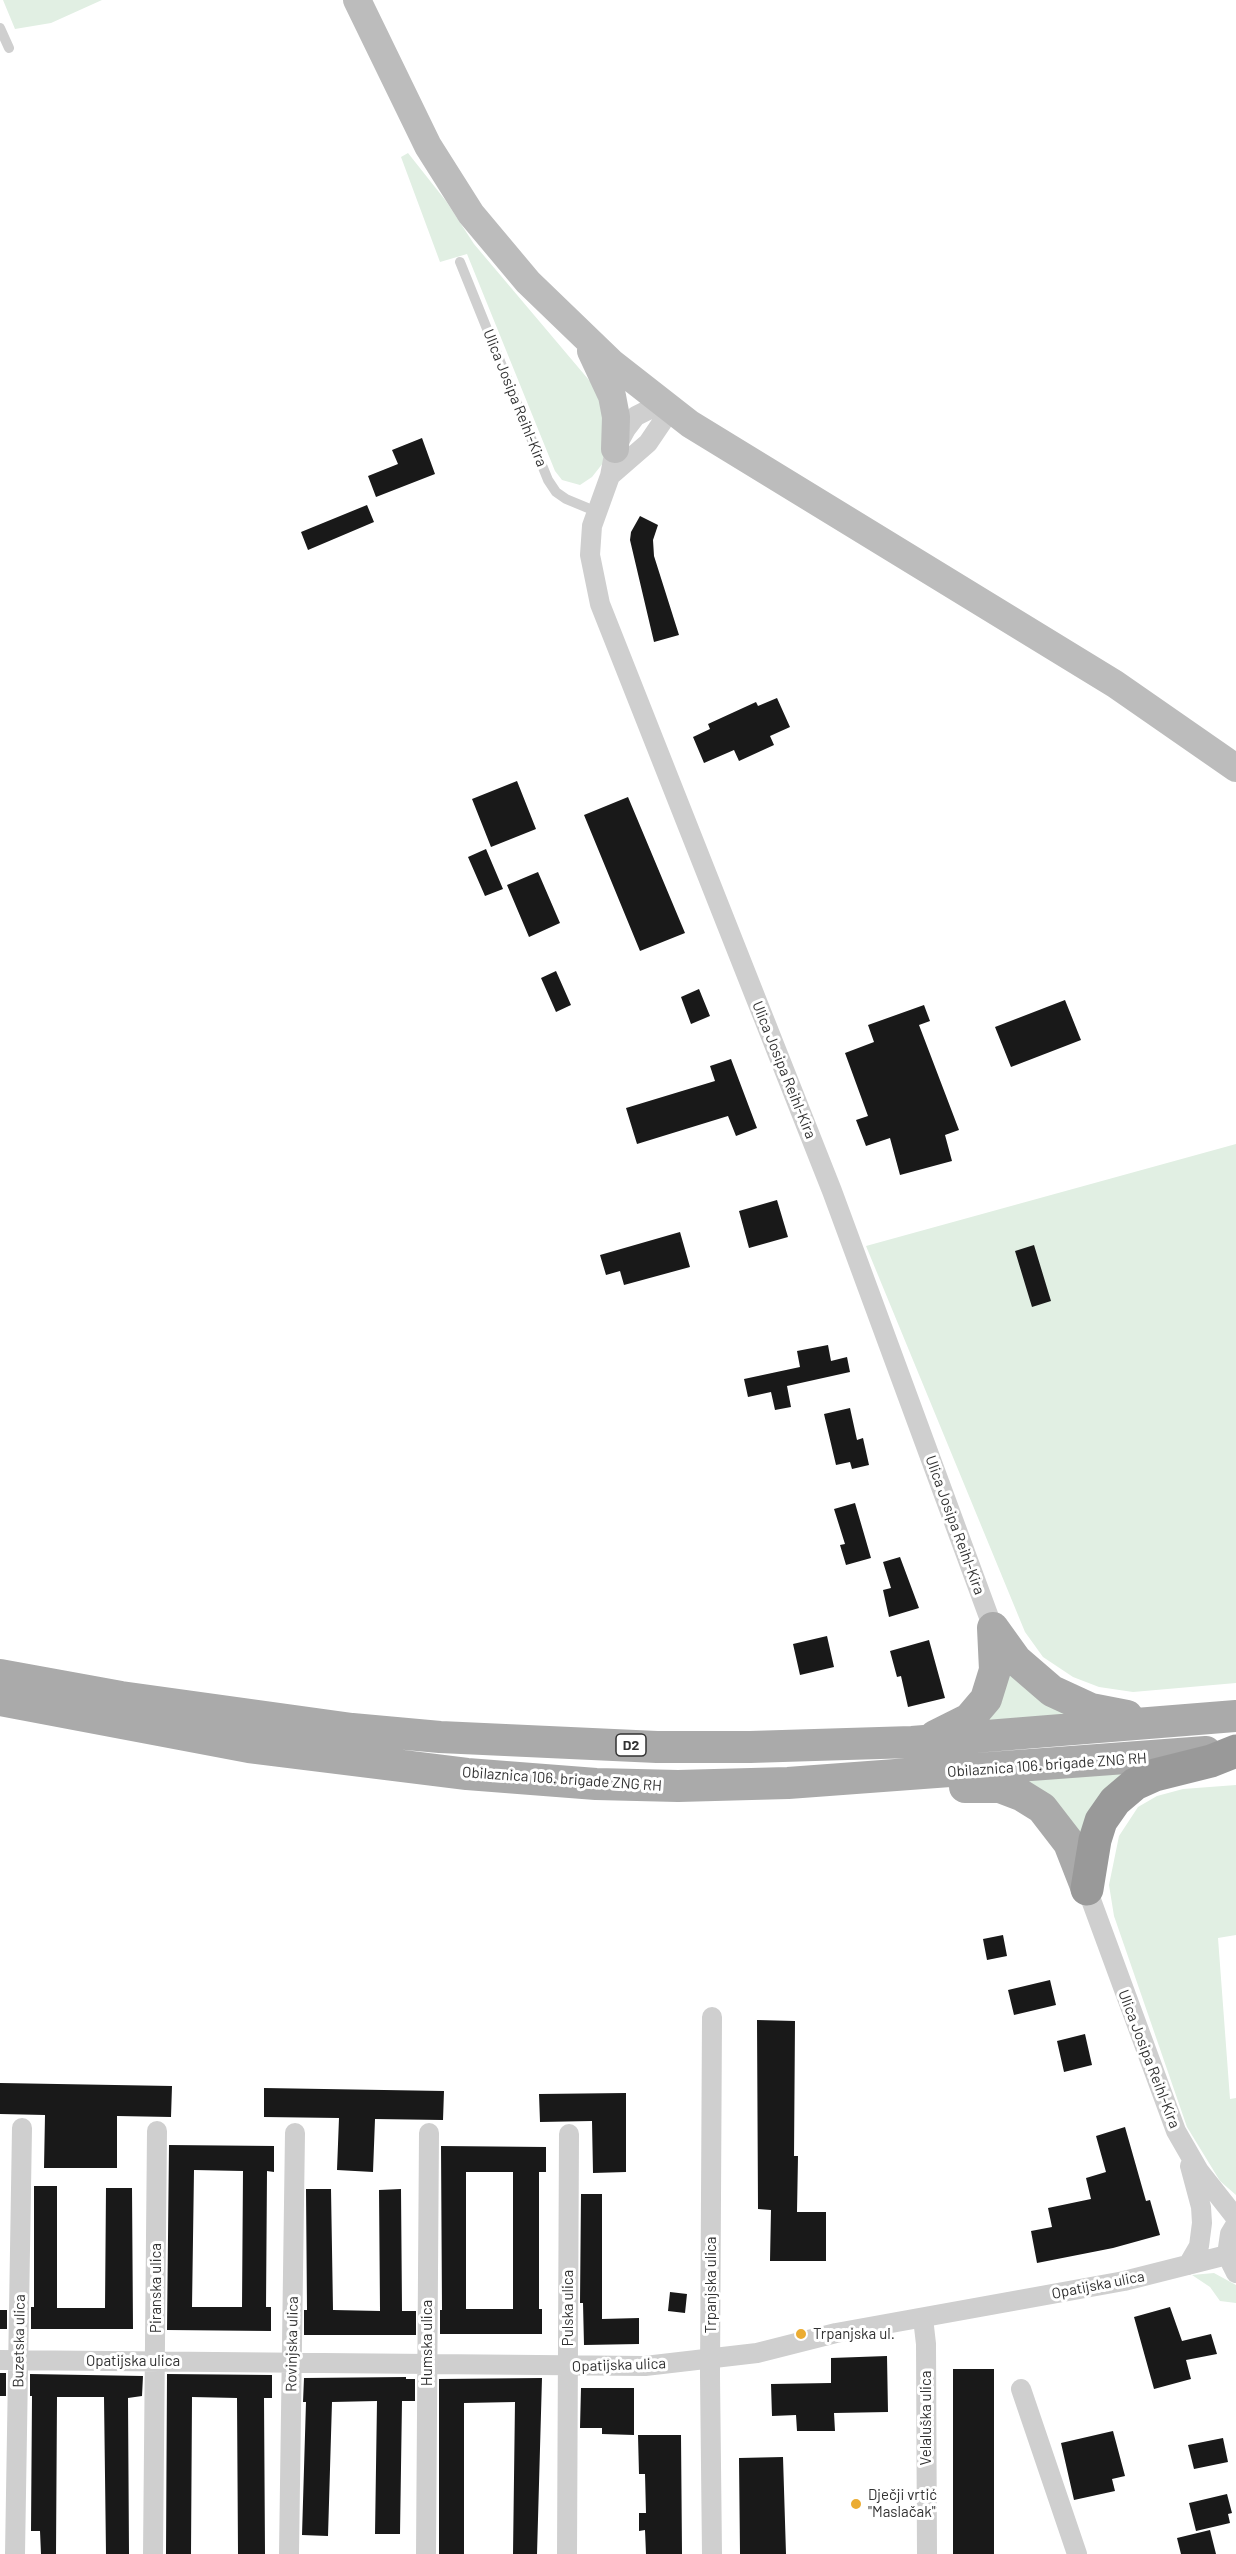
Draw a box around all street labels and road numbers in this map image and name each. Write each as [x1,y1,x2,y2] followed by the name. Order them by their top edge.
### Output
[479,327,551,469] street label: Ulica Josipa Reihl-Kira
[748,999,820,1141] street label: Ulica Josipa Reihl-Kira
[921,1453,989,1597] street label: Ulica Josipa Reihl-Kira
[616,1734,646,1756] road number: D2
[947,1749,1147,1781] street label: Obilaznica 106. brigade ZNG RH
[462,1763,662,1795] street label: Obilaznica 106. brigade ZNG RH
[1114,1987,1184,2131] street label: Ulica Josipa Reihl-Kira
[702,2237,720,2333] street label: Trpanjska ulica
[147,2243,165,2333] street label: Piranska ulica
[1050,2267,1146,2303] street label: Opatijska ulica
[559,2270,577,2346] street label: Pulska ulica
[9,2294,29,2388] street label: Buzetska ulica
[282,2296,302,2392] street label: Rovinjska ulica
[418,2300,436,2386] street label: Humska ulica
[86,2352,180,2370] street label: Opatijska ulica
[572,2354,666,2376] street label: Opatijska ulica
[917,2371,935,2465] street label: Velaluška ulica

